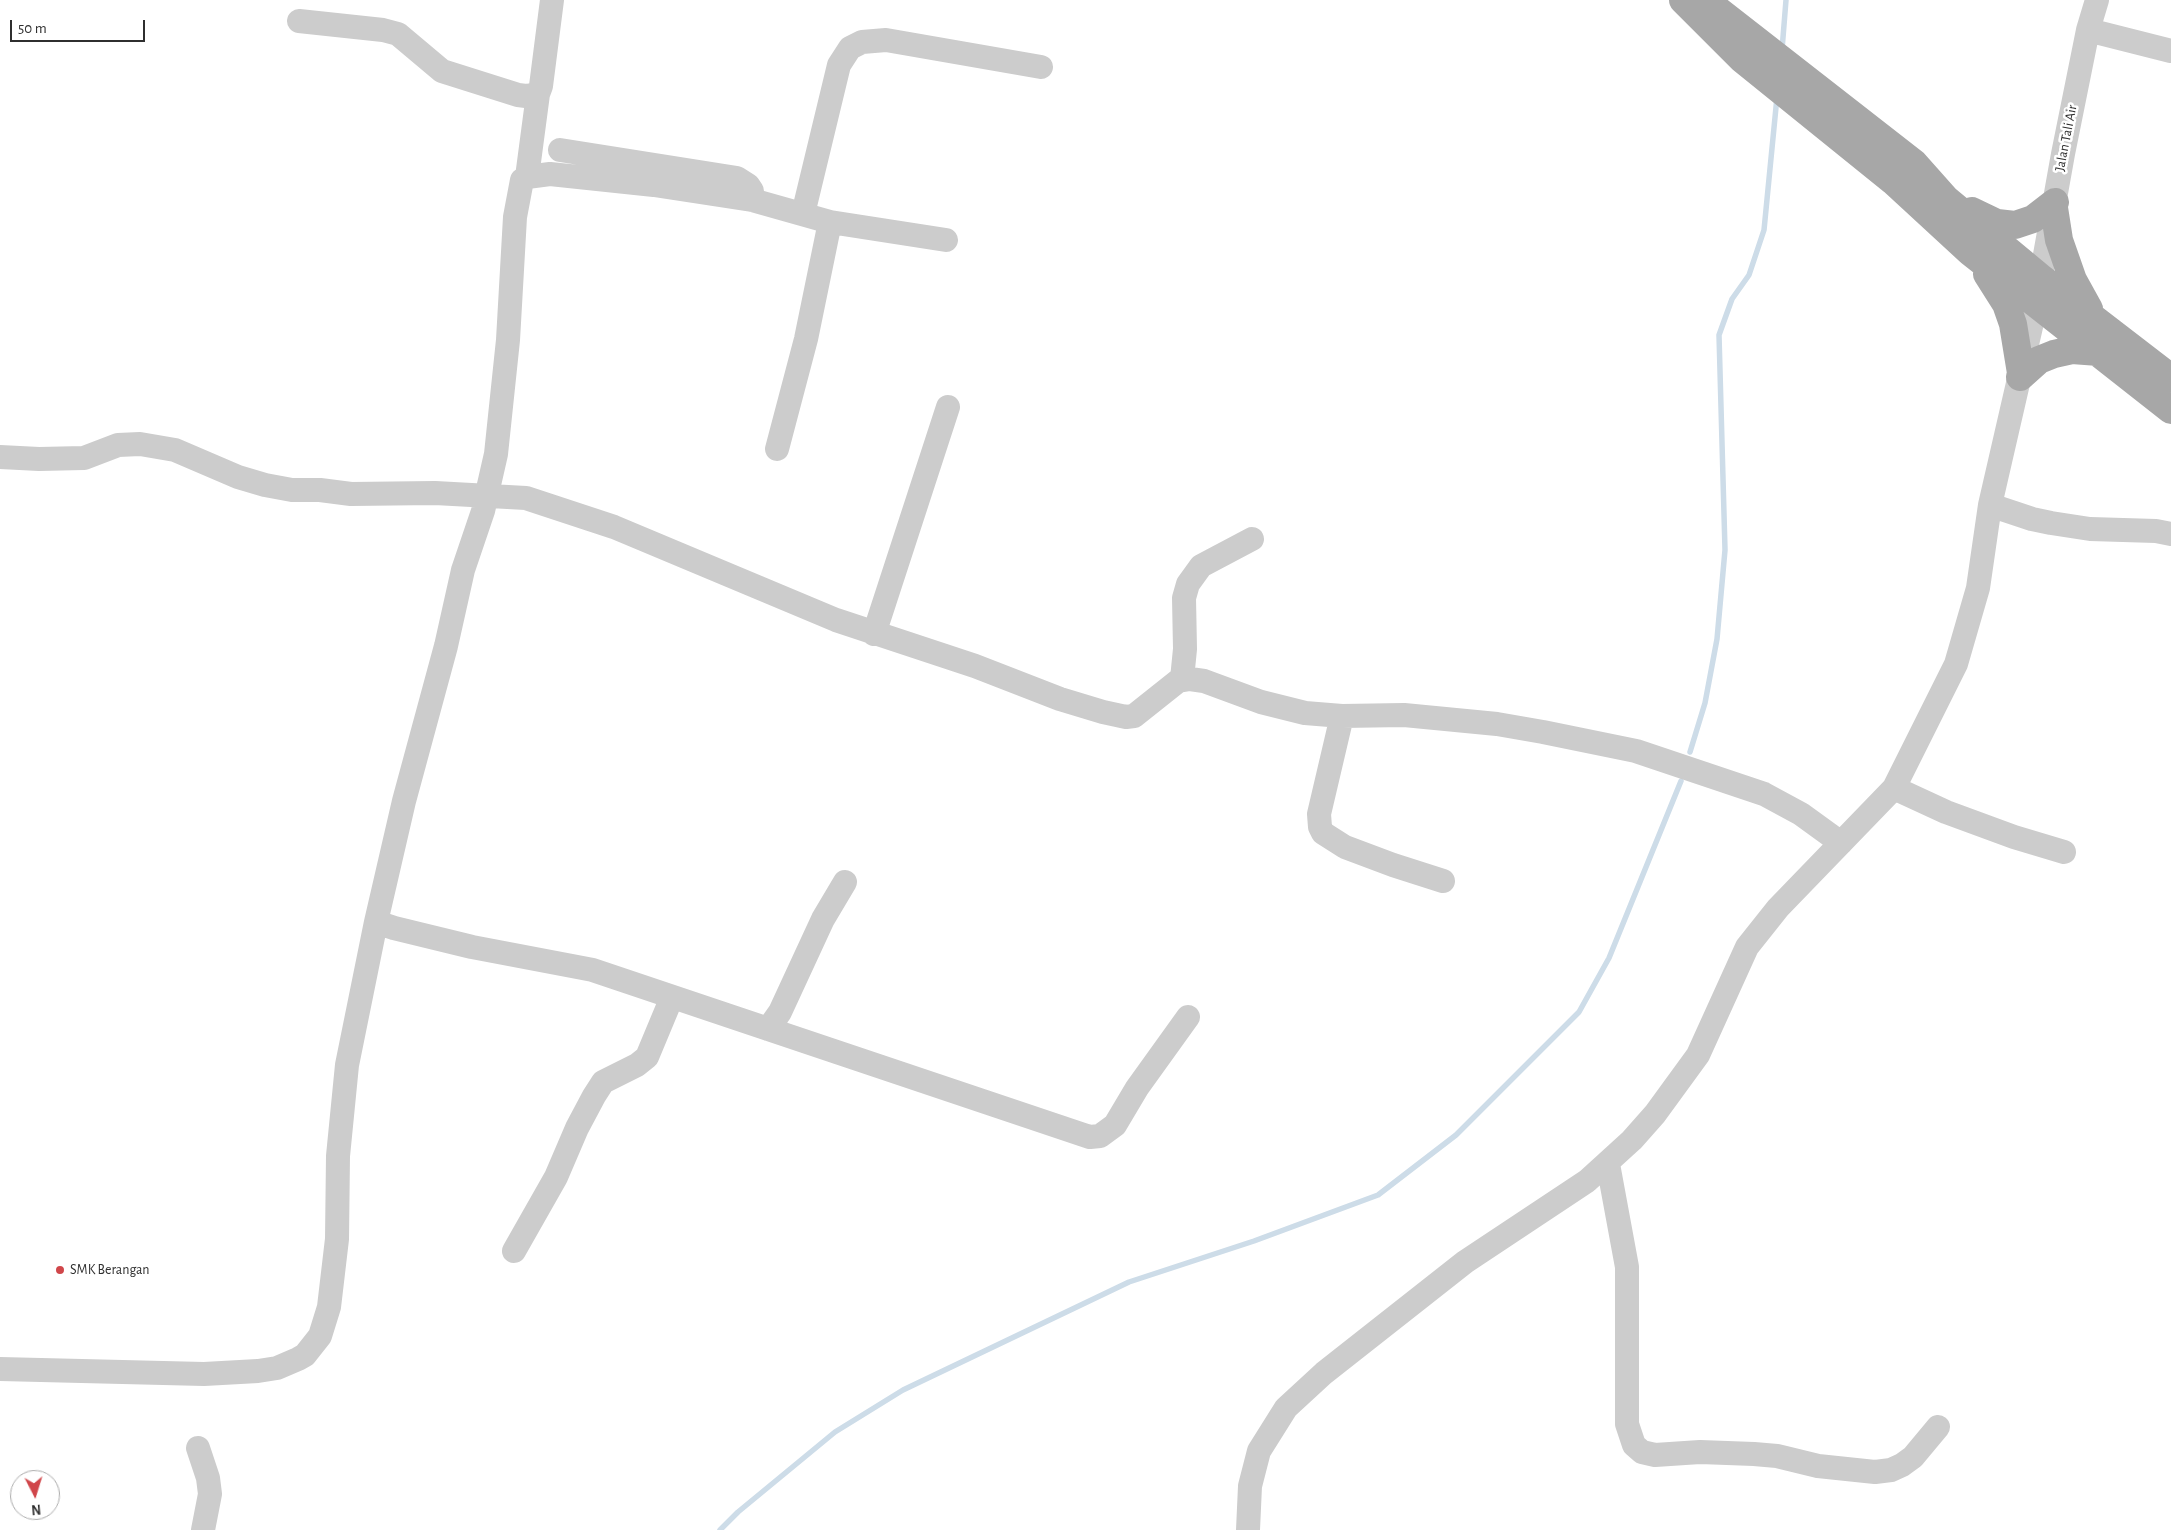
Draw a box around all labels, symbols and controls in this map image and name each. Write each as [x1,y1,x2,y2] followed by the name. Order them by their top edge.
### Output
[12,10,148,42] scale bar
[18,21,47,36] text: 50 m
[2051,103,2081,173] street label: Jalan Tali Air
[70,1262,150,1278] place label: SMK Berangan
[54,1264,66,1276] marker: SMK Berangan
[10,1470,60,1520] north arrow
[31,1502,42,1516] text: N

